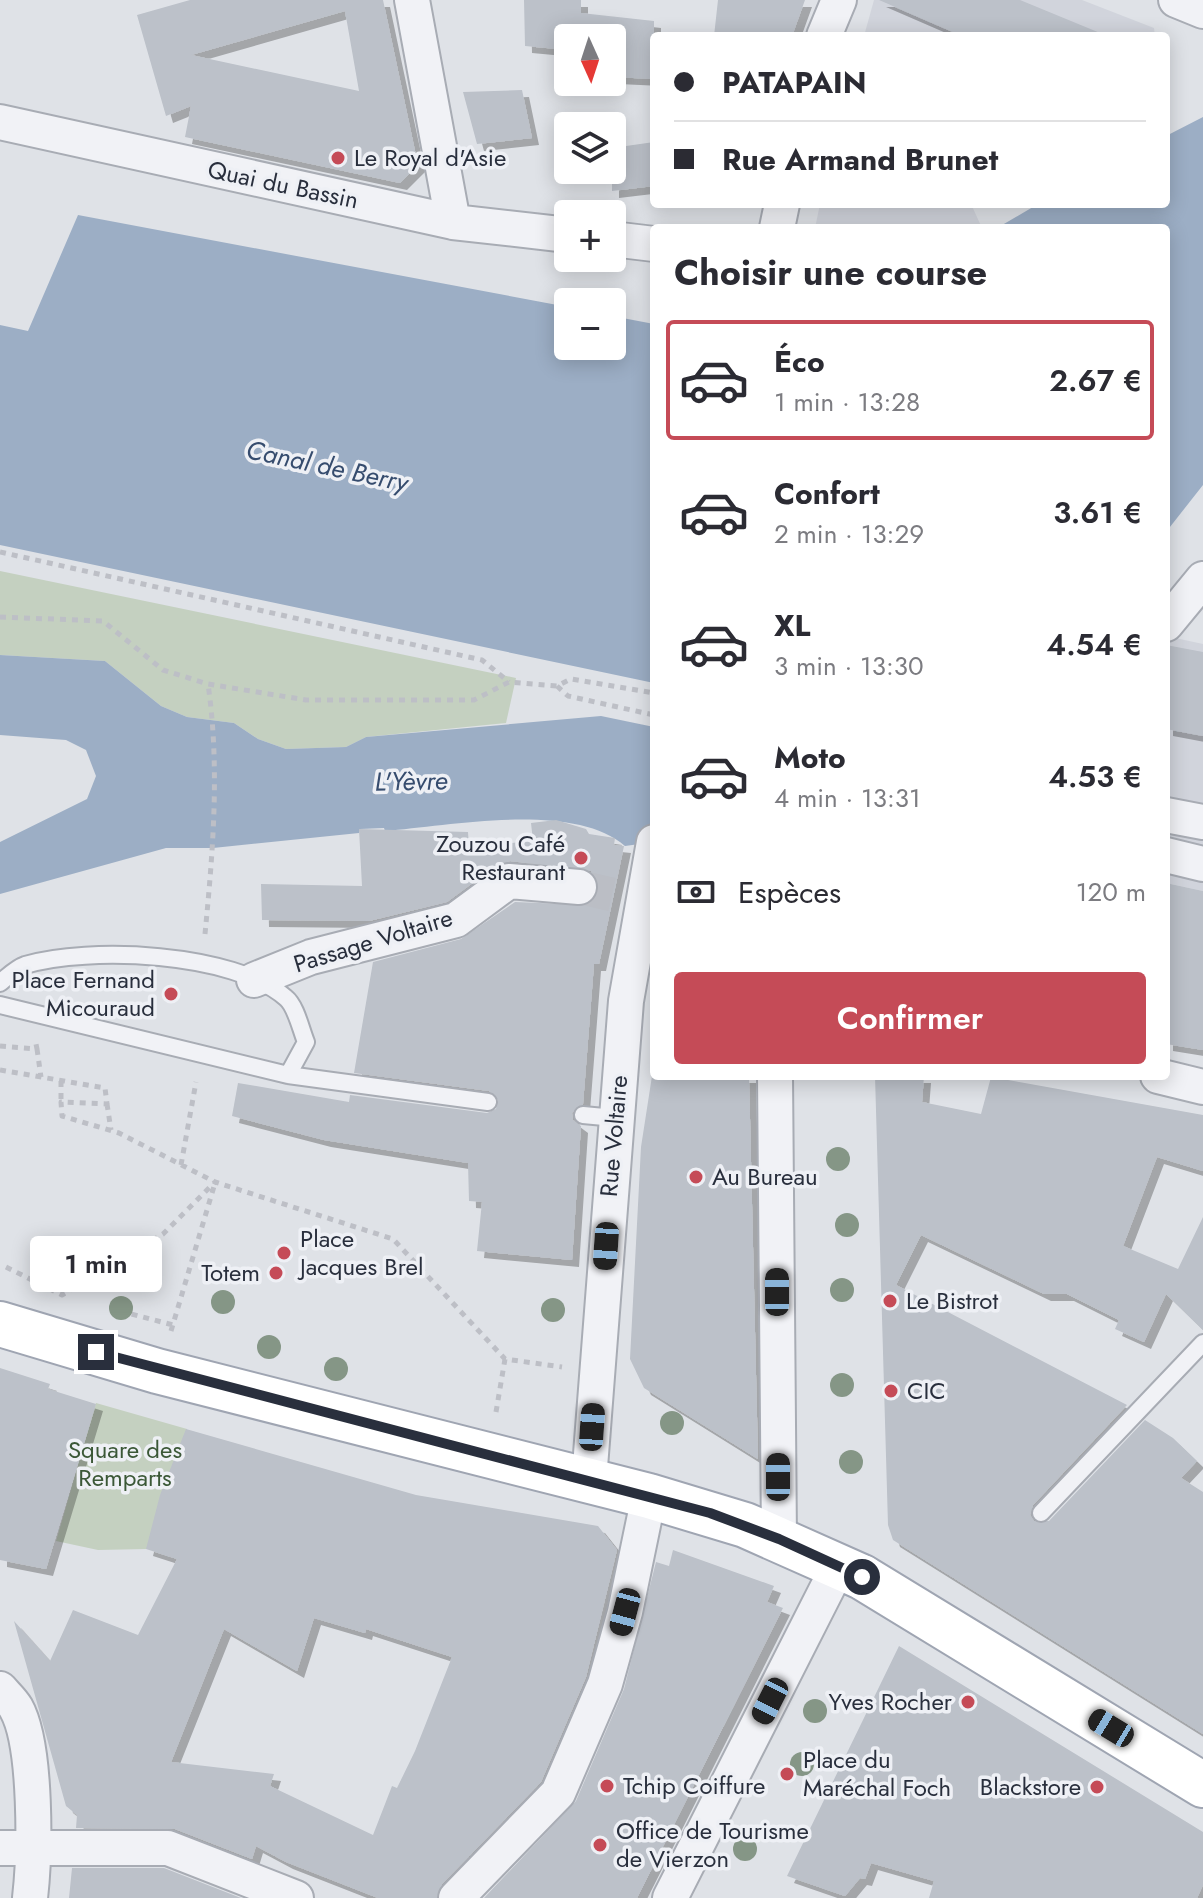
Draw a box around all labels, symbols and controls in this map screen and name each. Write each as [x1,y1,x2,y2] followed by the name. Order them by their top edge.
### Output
[554,24,626,96] north arrow
[554,24,626,360] map controls
[722,61,866,104] text: PATAPAIN
[554,112,626,184] button: layers
[722,138,998,181] text: Rue Armand Brunet
[354,140,506,175] place label: Le Royal d'Asie
[329,149,347,167] marker: Le Royal d'Asie
[205,151,362,218] street label: Quai du Bassin
[554,200,626,272] button: +
[674,246,987,298] text: Choisir une course
[554,288,626,360] button: −
[774,340,825,383] text: Éco
[678,344,750,416] icon: car
[1049,359,1142,402] text: 2.67 €
[774,383,920,421] text: 1 min · 13:28
[243,430,413,502] water label: Canal de Berry
[774,472,880,515] text: Confort
[678,476,750,548] icon: car
[1053,491,1142,534] text: 3.61 €
[774,515,924,553] text: 2 min · 13:29
[774,604,810,647] text: XL
[678,608,750,680] icon: car
[1046,623,1142,666] text: 4.54 €
[774,647,924,685] text: 3 min · 13:30
[774,736,846,779] text: Moto
[678,740,750,812] icon: car
[1048,755,1142,798] text: 4.53 €
[374,761,448,801] water label: L'Yèvre
[774,779,921,817] text: 4 min · 13:31
[436,826,565,889] place label: Zouzou Café Restaurant
[572,849,590,867] marker: Zouzou Café Restaurant
[674,870,718,914] icon: cash
[738,871,841,914] text: Espèces
[1076,873,1146,911] text: 120 m
[289,900,457,981] street label: Passage Voltaire
[11,962,155,1025] place label: Place Fernand Micouraud
[674,972,1146,1064] button: Confirmer
[162,985,180,1003] marker: Place Fernand Micouraud
[591,1074,636,1198] street label: Rue Voltaire
[712,1159,818,1194] place label: Au Bureau
[687,1168,705,1186] marker: Au Bureau
[297,1221,423,1284] place label: Place Jacques Brel
[592,1221,620,1271] car
[30,1236,162,1292] callout: 1 min
[275,1244,293,1262] marker: Place Jacques Brel
[64,1245,128,1283] text: 1 min
[201,1255,260,1290] place label: Totem
[267,1264,285,1282] marker: Totem
[765,1268,789,1316] car
[906,1283,998,1318] place label: Le Bistrot
[881,1292,899,1310] marker: Le Bistrot
[78,1334,114,1370] route end
[907,1373,946,1408] place label: CIC
[882,1382,900,1400] marker: CIC
[578,1402,606,1452] car
[68,1432,182,1495] park label: Square des Remparts
[766,1453,790,1501] car
[844,1559,880,1595] route start
[607,1586,643,1638] car
[748,1674,792,1728] car
[829,1684,953,1719] place label: Yves Rocher
[959,1693,977,1711] marker: Yves Rocher
[1084,1705,1138,1751] car
[803,1742,951,1805] place label: Place du Maréchal Foch
[778,1765,796,1783] marker: Place du Maréchal Foch
[623,1768,765,1803] place label: Tchip Coiffure
[980,1769,1081,1804] place label: Blackstore
[598,1777,616,1795] marker: Tchip Coiffure
[1088,1778,1106,1796] marker: Blackstore
[616,1813,809,1876] place label: Office de Tourisme de Vierzon
[591,1836,609,1854] marker: Office de Tourisme de Vierzon

